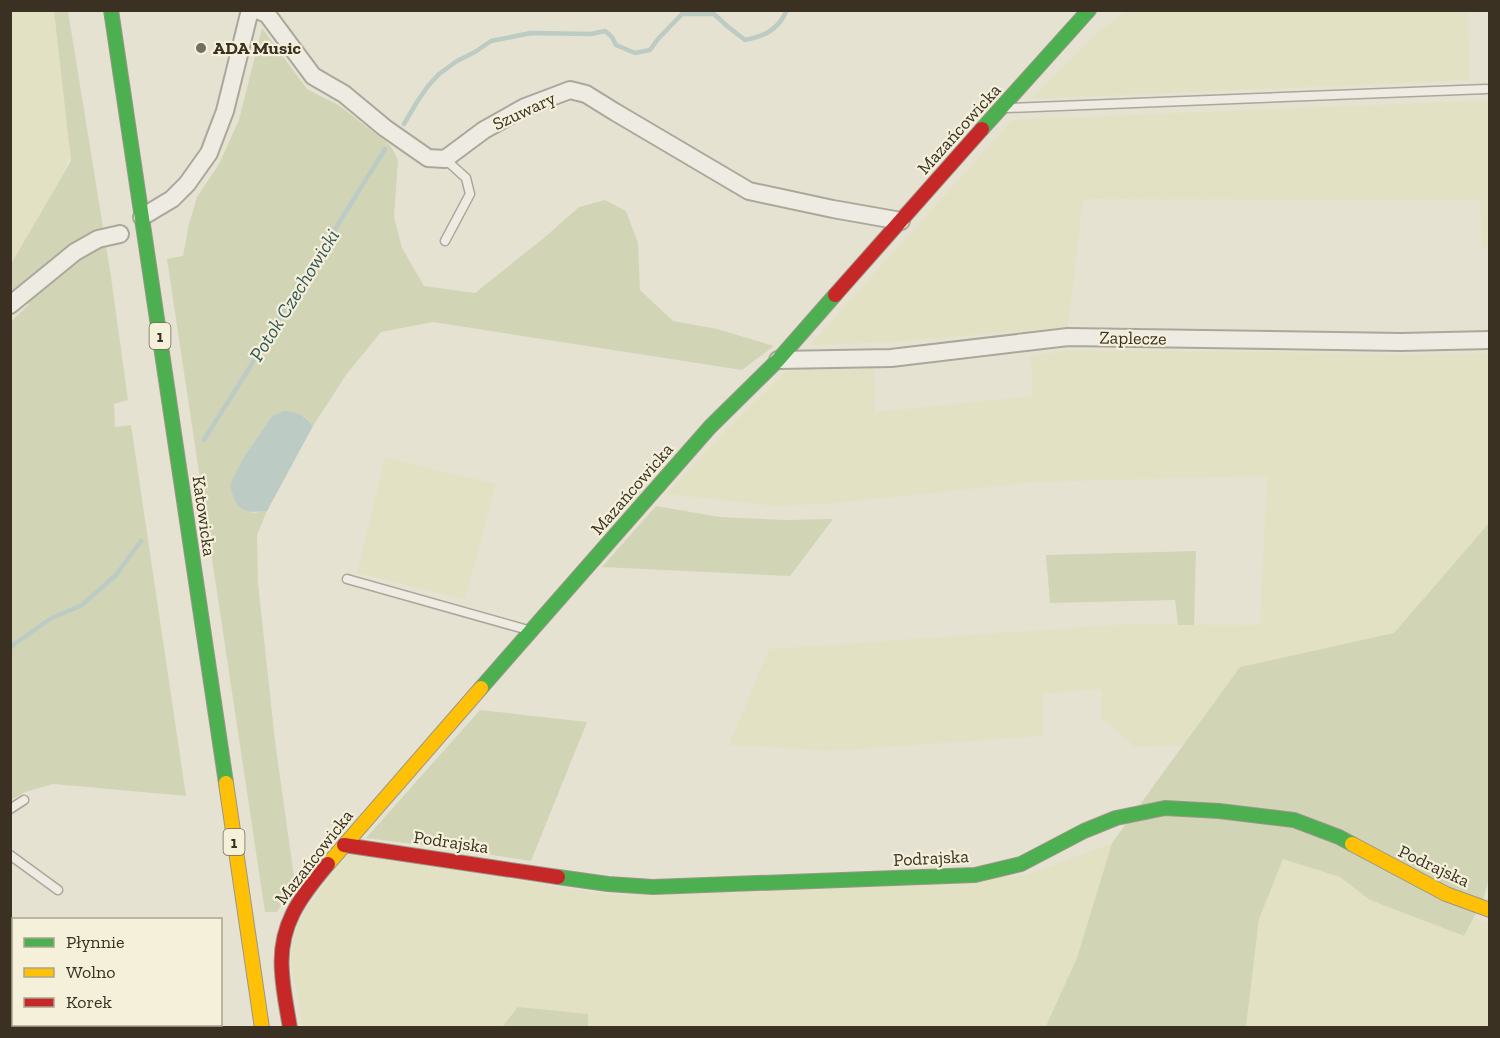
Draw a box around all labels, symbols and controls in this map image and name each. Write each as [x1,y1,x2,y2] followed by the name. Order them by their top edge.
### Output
[213,37,302,59] place label: ADA Music
[194,41,208,55] marker: ADA Music
[913,79,1006,179] street label: Mazańcowicka
[489,87,560,135] street label: Szuwary
[244,225,344,365] water label: Potok Czechowicki
[150,323,170,349] road number: 1
[1099,326,1167,350] street label: Zaplecze
[586,438,678,539] street label: Mazańcowicka
[187,474,221,558] street label: Katowicka
[270,805,358,909] street label: Mazańcowicka
[412,826,490,858] street label: Podrajska
[224,829,244,855] road number: 1
[1395,840,1473,892] street label: Podrajska
[893,845,970,871] street label: Podrajska
[12,918,222,1026] legend
[66,931,124,953] text: Płynnie
[66,961,116,983] text: Wolno
[66,991,112,1013] text: Korek

